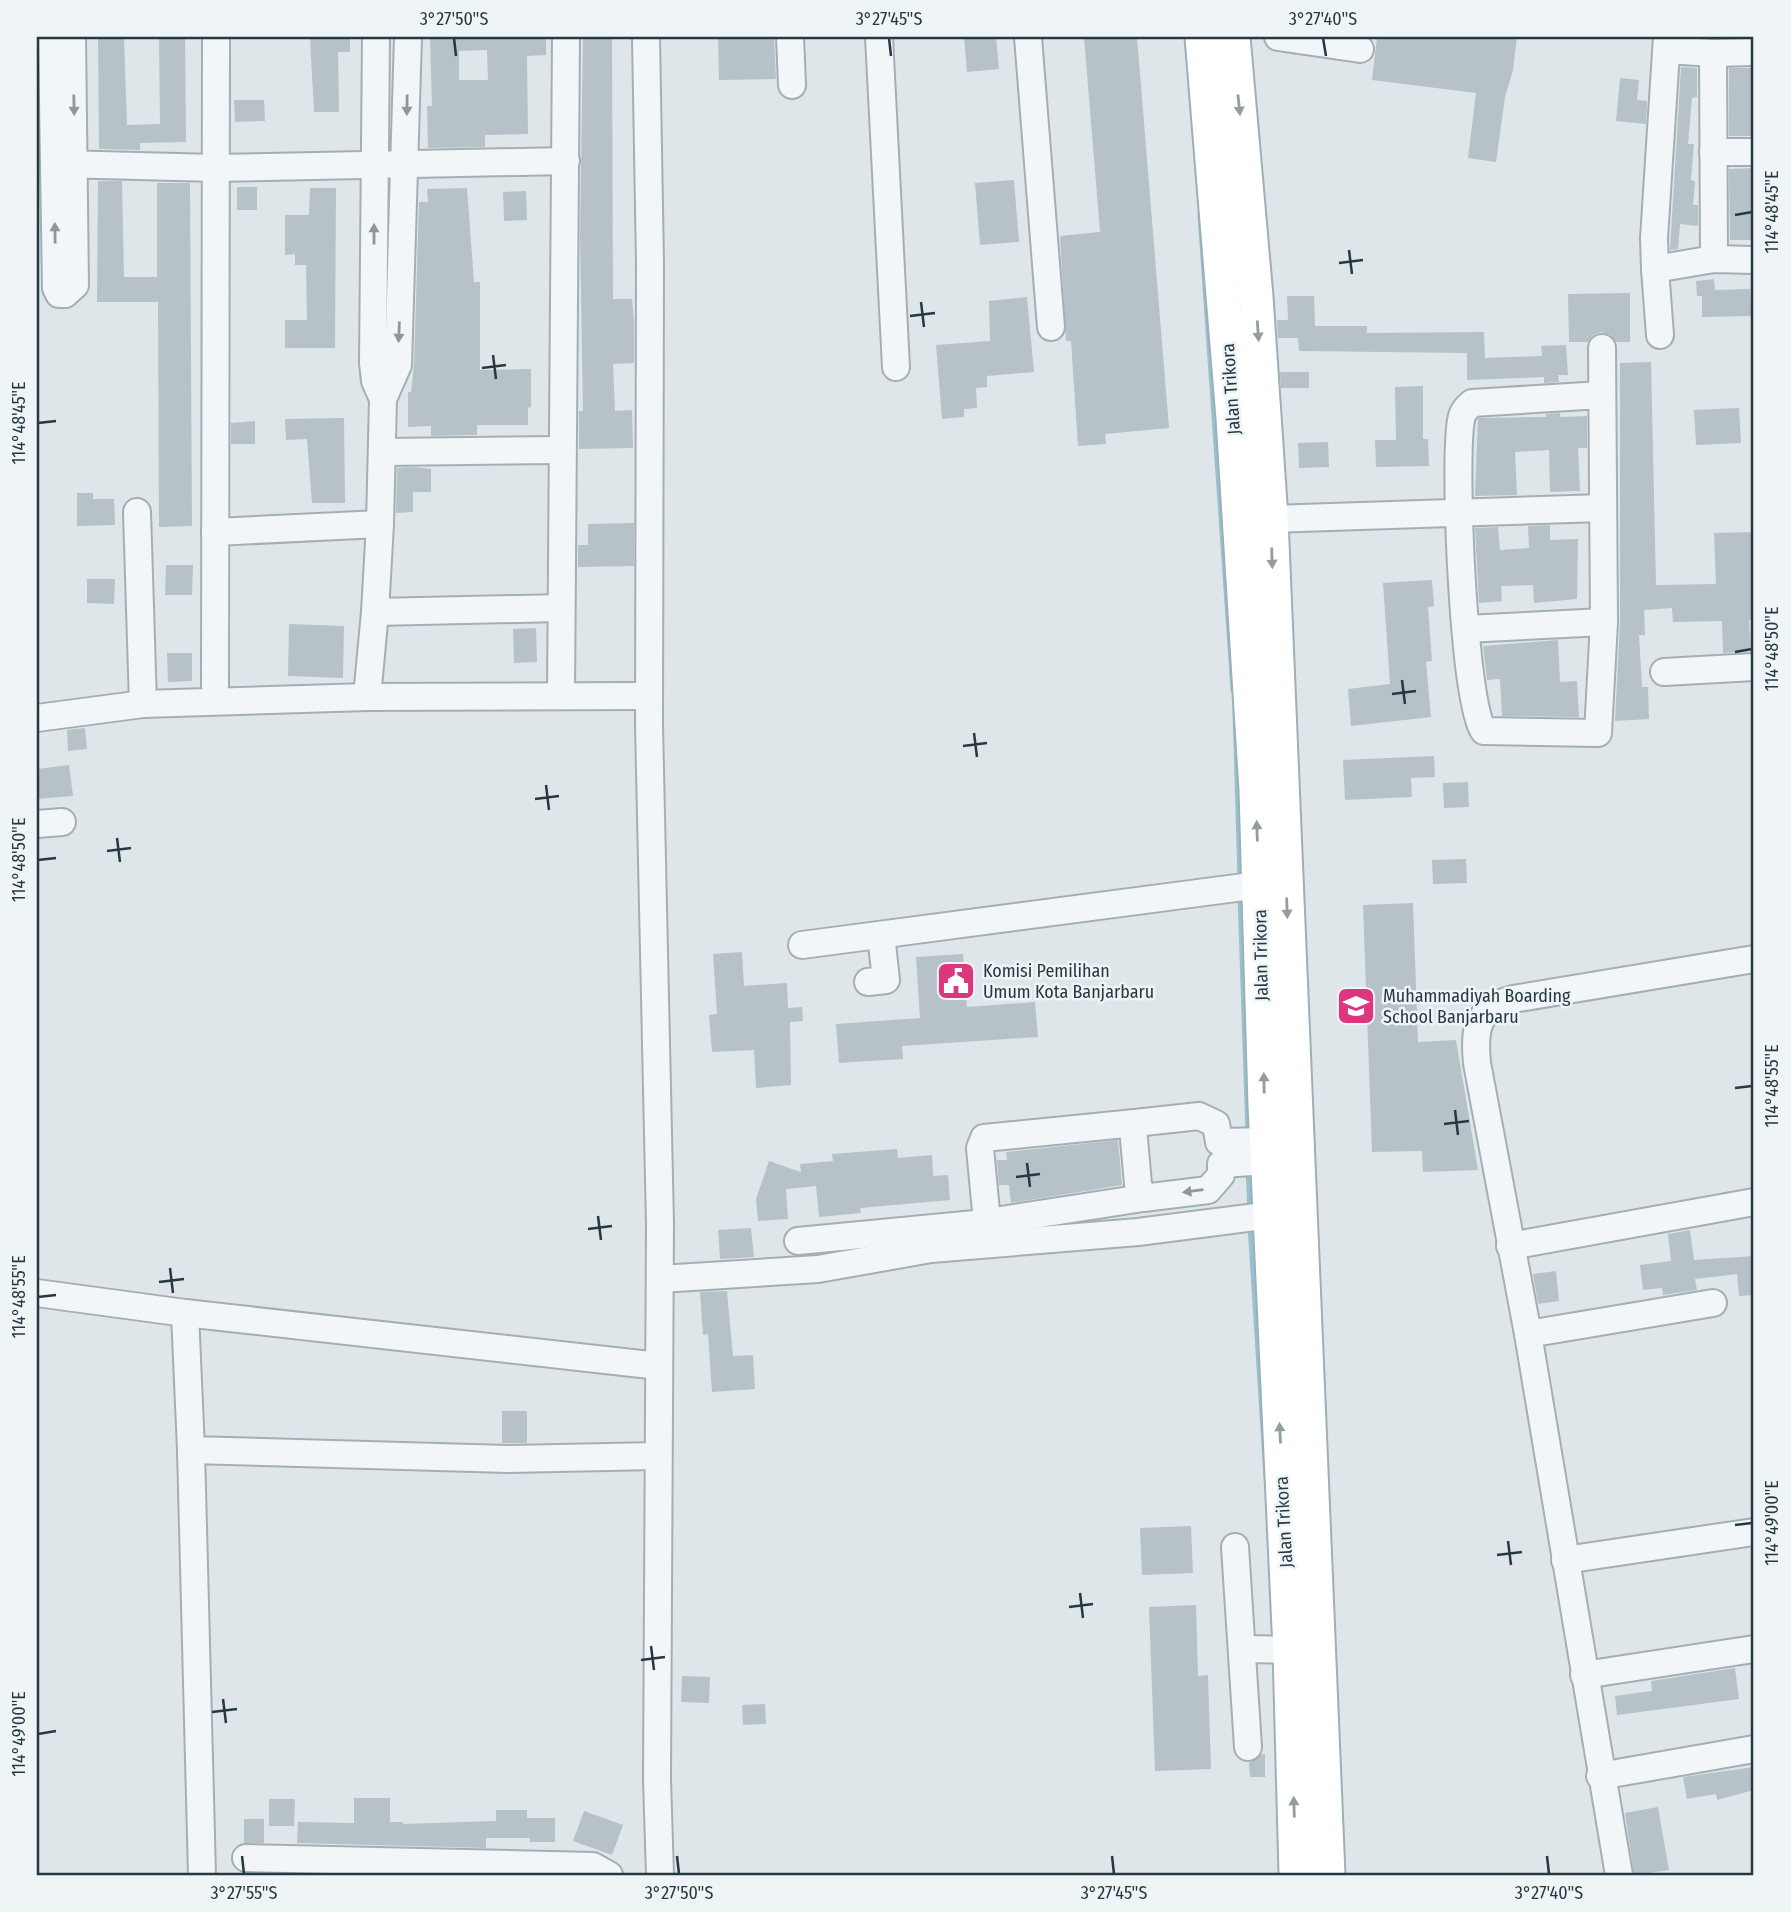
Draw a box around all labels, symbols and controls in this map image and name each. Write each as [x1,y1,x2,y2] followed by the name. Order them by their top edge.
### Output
[420,8,488,30] text: 3°27'50"S
[856,8,922,30] text: 3°27'45"S
[1289,8,1357,30] text: 3°27'40"S
[68,94,80,116] one-way arrow
[401,94,412,116] one-way arrow
[1234,94,1245,116] one-way arrow
[1761,171,1783,253] text: 114°48'45"E
[49,222,61,244] one-way arrow
[368,223,380,245] one-way arrow
[1253,321,1264,343] one-way arrow
[393,322,404,344] one-way arrow
[1217,342,1245,435] street label: Jalan Trikora
[8,382,30,464] text: 114°48'45"E
[1267,548,1278,570] one-way arrow
[1761,607,1783,691] text: 114°48'50"E
[8,818,30,902] text: 114°48'50"E
[1252,820,1263,842] one-way arrow
[1281,897,1292,919] one-way arrow
[1249,909,1273,1001] street label: Jalan Trikora
[935,960,977,1002] public building icon: Komisi Pemilihan Umum Kota Banjarbaru
[983,960,1154,1003] place label: Komisi Pemilihan Umum Kota Banjarbaru
[1335,985,1377,1027] school or university icon: Muhammadiyah Boarding School Banjarbaru
[1383,985,1571,1028] place label: Muhammadiyah Boarding School Banjarbaru
[1761,1044,1783,1128] text: 114°48'55"E
[1259,1072,1270,1094] one-way arrow
[1182,1186,1204,1197] one-way arrow
[8,1255,30,1339] text: 114°48'55"E
[1274,1422,1285,1444] one-way arrow
[1271,1476,1297,1568] street label: Jalan Trikora
[1761,1480,1783,1566] text: 114°49'00"E
[8,1691,30,1777] text: 114°49'00"E
[1288,1796,1300,1818] one-way arrow
[210,1882,278,1904] text: 3°27'55"S
[645,1882,713,1904] text: 3°27'50"S
[1081,1882,1147,1904] text: 3°27'45"S
[1515,1882,1583,1904] text: 3°27'40"S

